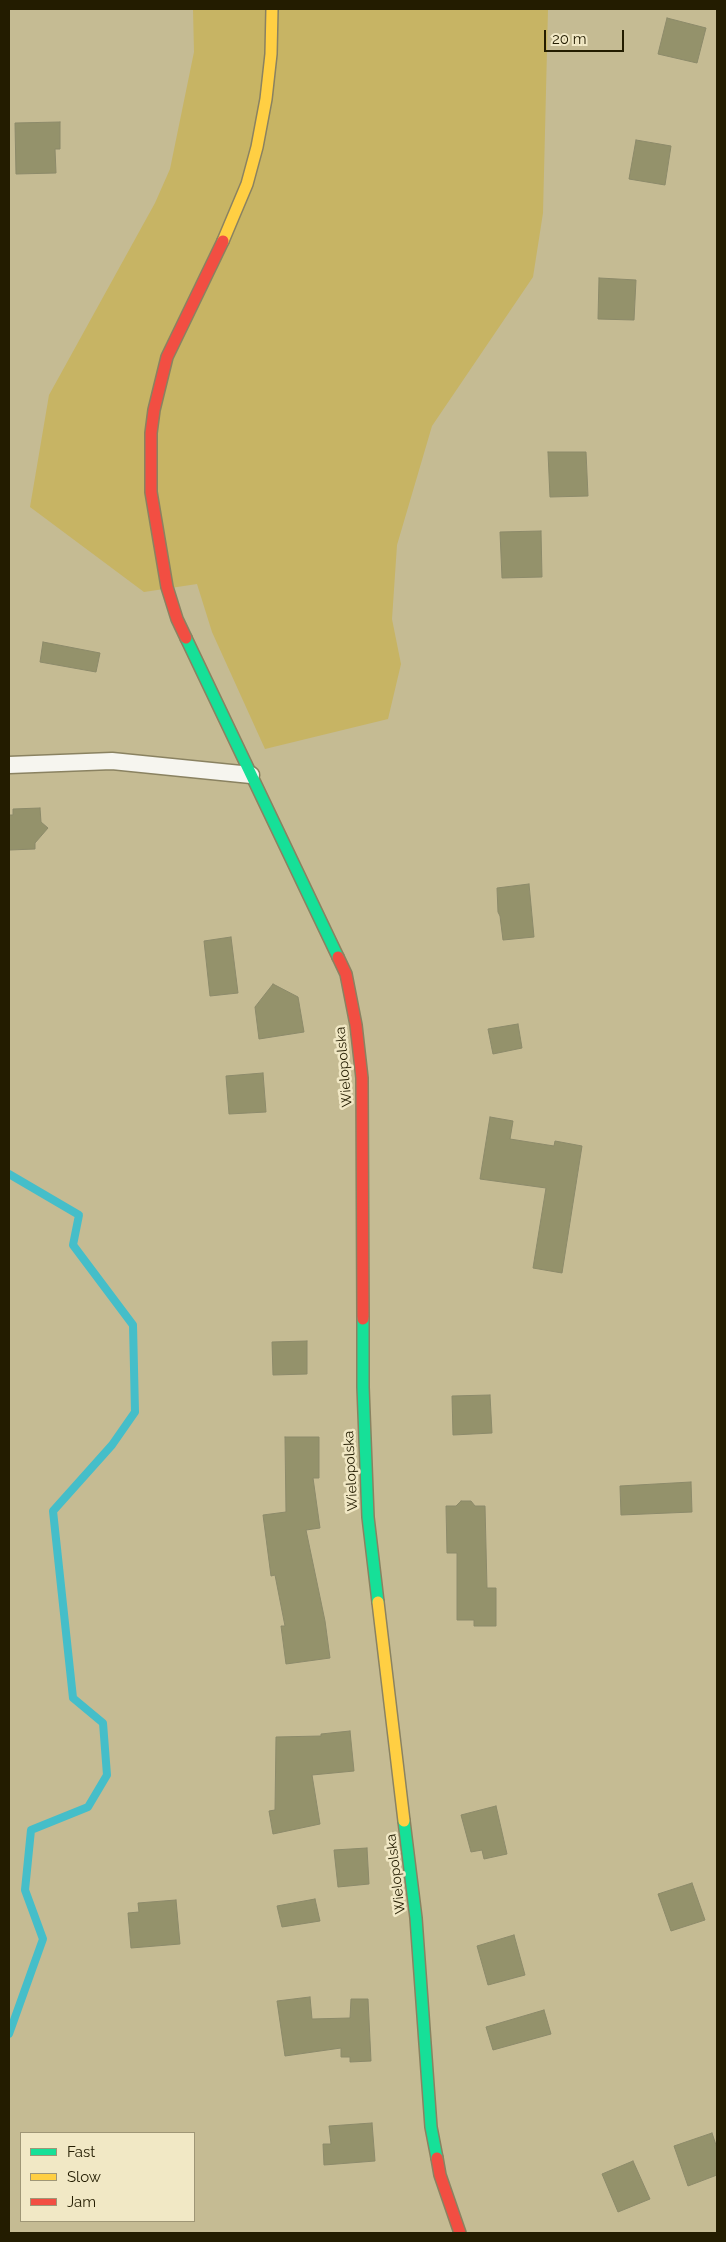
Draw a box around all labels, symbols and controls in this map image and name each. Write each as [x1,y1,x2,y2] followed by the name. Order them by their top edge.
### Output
[546,20,626,52] scale bar
[552,30,587,48] text: 20 m
[332,1026,356,1108] street label: Wielopolska
[341,1430,361,1512] street label: Wielopolska
[383,1833,409,1915] street label: Wielopolska
[20,2132,195,2222] legend
[67,2143,95,2161] text: Fast
[67,2168,101,2186] text: Slow
[67,2193,96,2211] text: Jam

